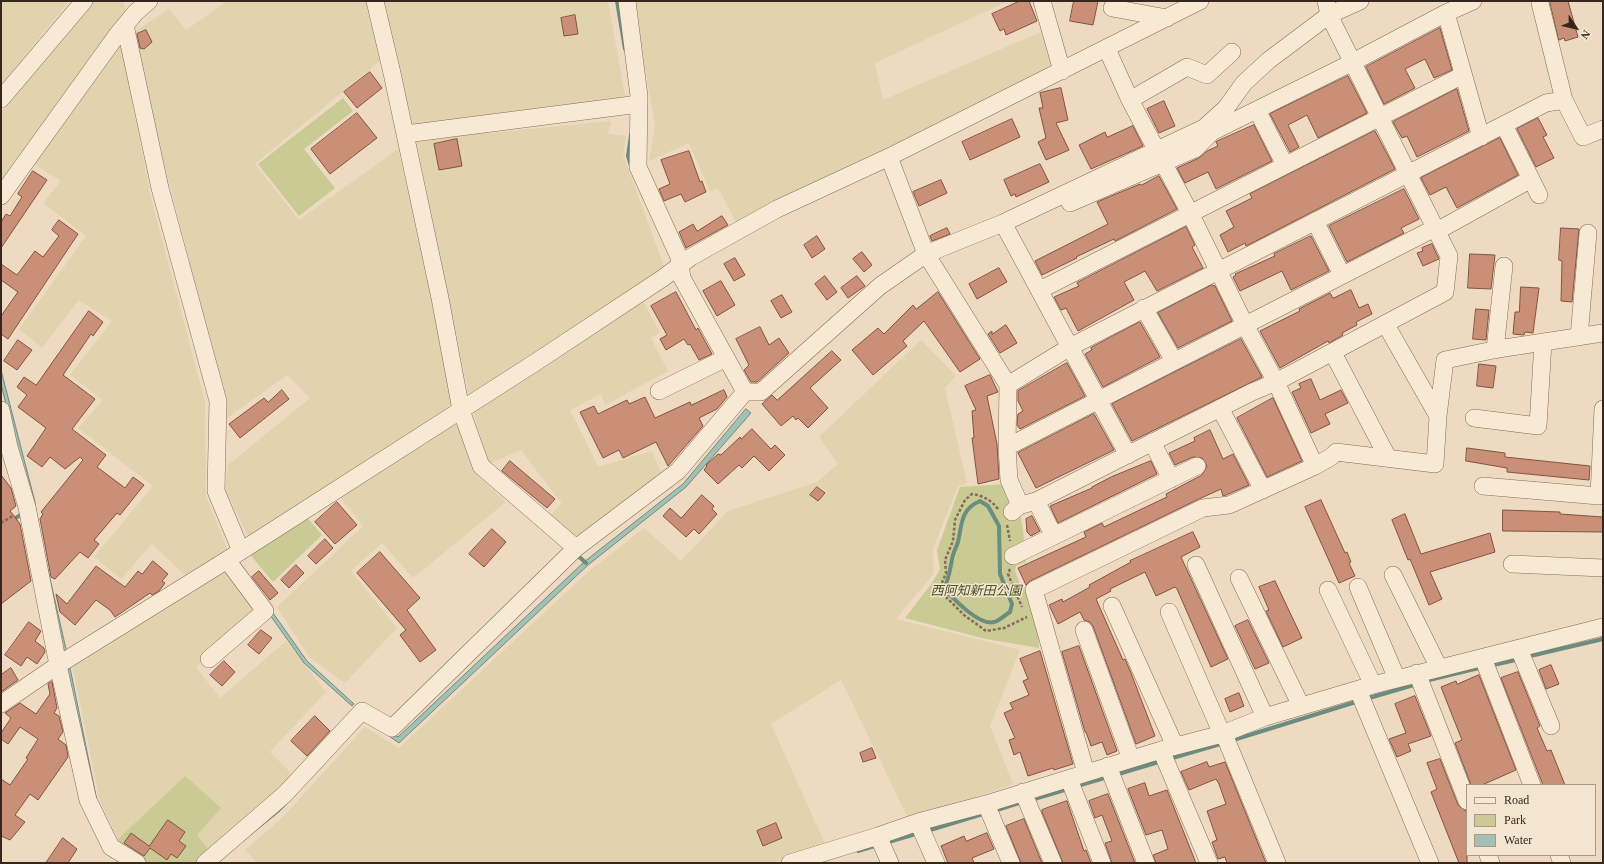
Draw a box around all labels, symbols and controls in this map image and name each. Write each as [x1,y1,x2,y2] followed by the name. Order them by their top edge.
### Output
[1556,8,1596,48] north arrow
[1579,28,1593,42] text: N
[931,584,1021,600] park label: 西阿知新田公園
[1466,784,1596,856] legend
[1504,793,1529,807] text: Road
[1504,813,1526,827] text: Park
[1504,833,1532,847] text: Water

